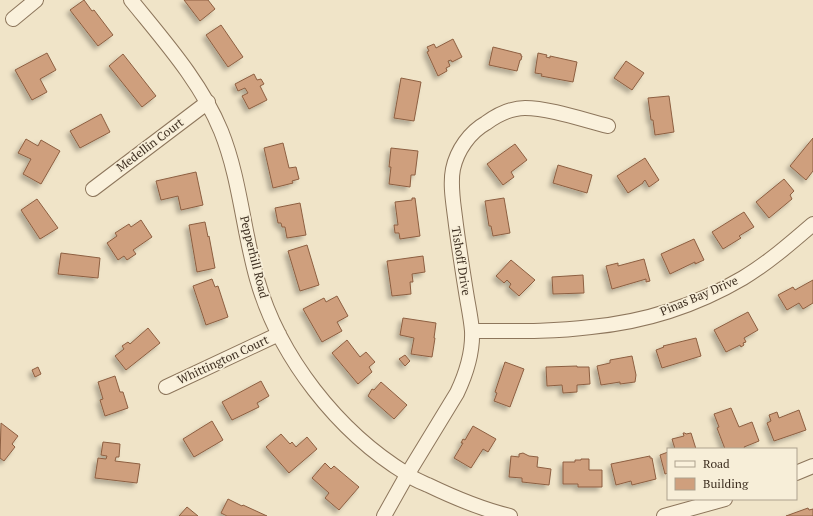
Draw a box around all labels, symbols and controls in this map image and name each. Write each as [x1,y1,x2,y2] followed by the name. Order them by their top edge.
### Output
[113,114,187,175] street label: Medellin Court
[237,214,272,300] street label: Pepperhill Road
[449,225,474,297] street label: Tishoff Drive
[658,272,740,319] street label: Pinas Bay Drive
[175,332,271,387] street label: Whittington Court
[667,448,797,500] legend
[703,456,730,471] text: Road
[703,476,749,491] text: Building

